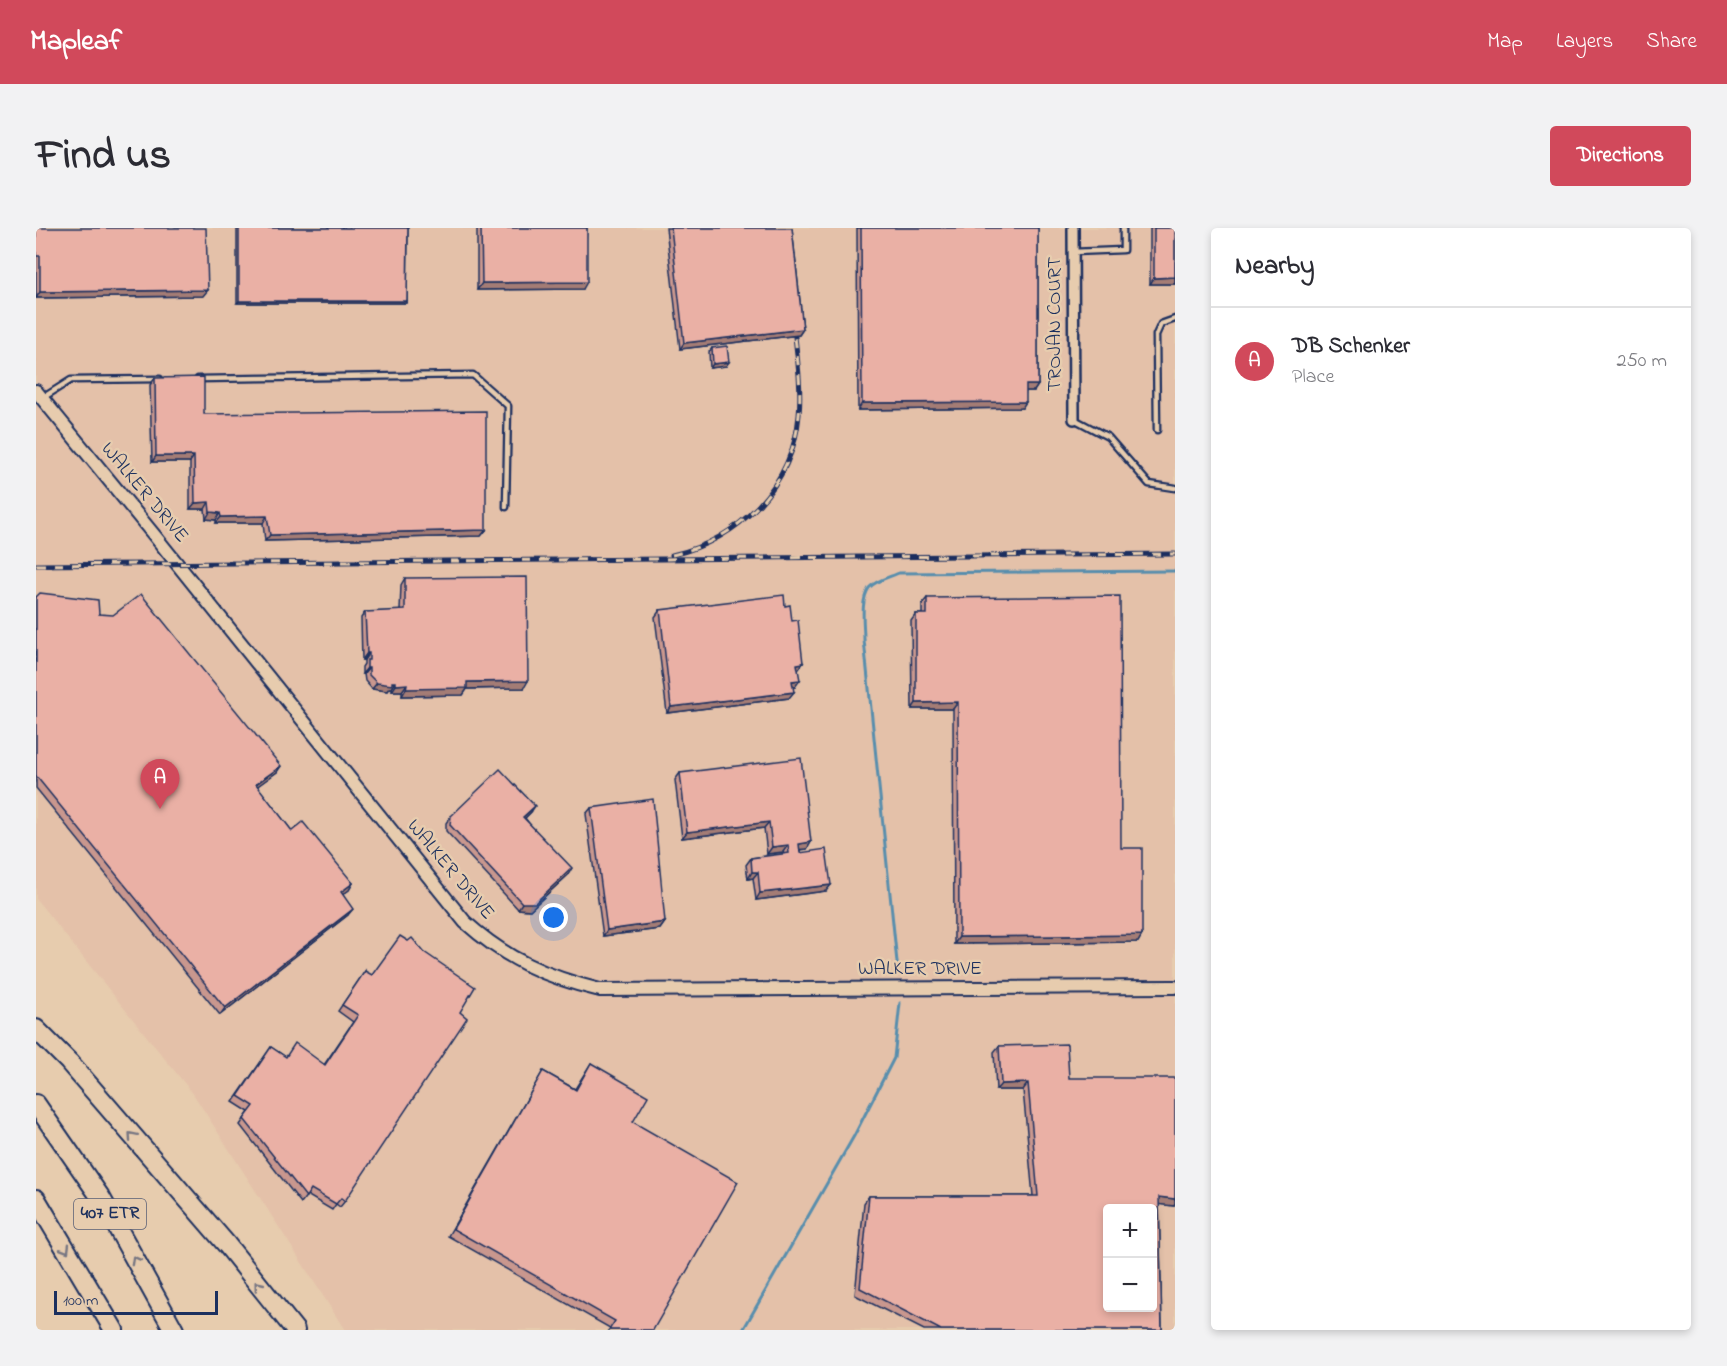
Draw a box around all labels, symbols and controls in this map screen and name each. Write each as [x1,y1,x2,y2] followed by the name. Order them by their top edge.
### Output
[30,22,122,63] text: Mapleaf
[1487,27,1523,57] text: Map
[1556,27,1613,57] text: Layers
[1646,27,1697,57] text: Share
[36,126,171,187] text: Find us
[1550,126,1691,186] button: Directions
[1235,248,1314,286] text: Nearby
[1041,256,1070,392] street label: TROJAN COURT
[1292,331,1410,363] text: DB Schenker
[1248,347,1261,376] text: A
[1616,347,1667,376] text: 250 m
[1292,363,1334,392] text: Place
[93,436,195,550] street label: WALKER DRIVE
[140,760,180,809] pin: A
[399,813,501,927] street label: WALKER DRIVE
[539,903,568,932] your location
[858,955,982,984] street label: WALKER DRIVE
[128,1132,139,1143] one-way arrow
[74,1199,146,1229] road number: 407 ETR
[1103,1204,1157,1312] map controls
[1103,1204,1157,1258] button: +
[58,1243,70,1253] one-way arrow
[131,1256,142,1267] one-way arrow
[1103,1258,1157,1312] button: −
[255,1280,266,1291] one-way arrow
[54,1288,218,1316] scale bar
[63,1289,98,1313] text: 100 m

